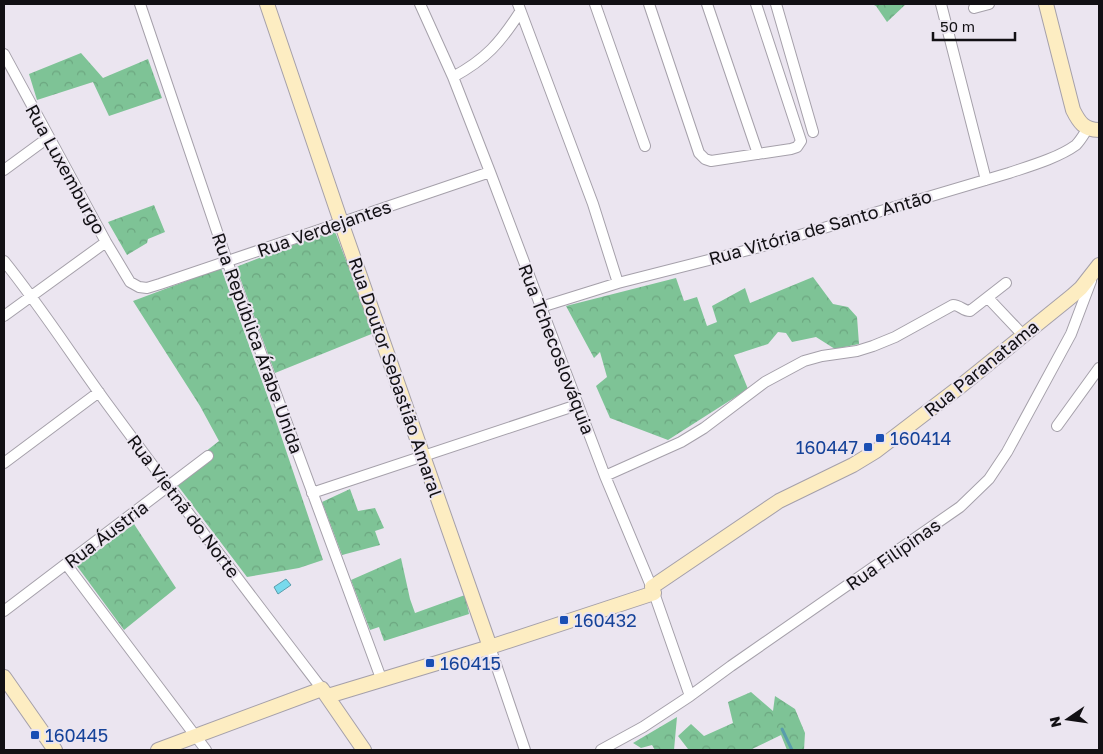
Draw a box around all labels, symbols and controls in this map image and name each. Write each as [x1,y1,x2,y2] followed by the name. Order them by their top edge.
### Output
[933,10,1016,42] scale bar
[940,17,975,35] text: 50 m
[21,100,111,238] street label: Rua Luxemburgo
[706,185,934,269] street label: Rua Vitória de Santo Antão
[254,195,394,261] street label: Rua Verdejantes
[208,230,308,456] street label: Rua República Árabe Unida
[345,254,448,500] street label: Rua Doutor Sebastião Amaral
[514,261,600,437] street label: Rua Tchecoslováquia
[919,315,1043,421] street label: Rua Paranatama
[890,427,951,449] place label: 160414
[123,430,245,582] street label: Rua Vietnã do Norte
[874,432,886,444] marker: 160414
[796,436,858,458] place label: 160447
[862,441,874,453] marker: 160447
[60,495,152,573] street label: Rua Áustria
[842,513,944,595] street label: Rua Filipinas
[574,609,637,631] place label: 160432
[558,614,570,626] marker: 160432
[440,652,501,674] place label: 160415
[424,657,436,669] marker: 160415
[1043,694,1093,744] north arrow
[1045,715,1064,729] text: N
[45,724,108,746] place label: 160445
[29,729,41,741] marker: 160445

